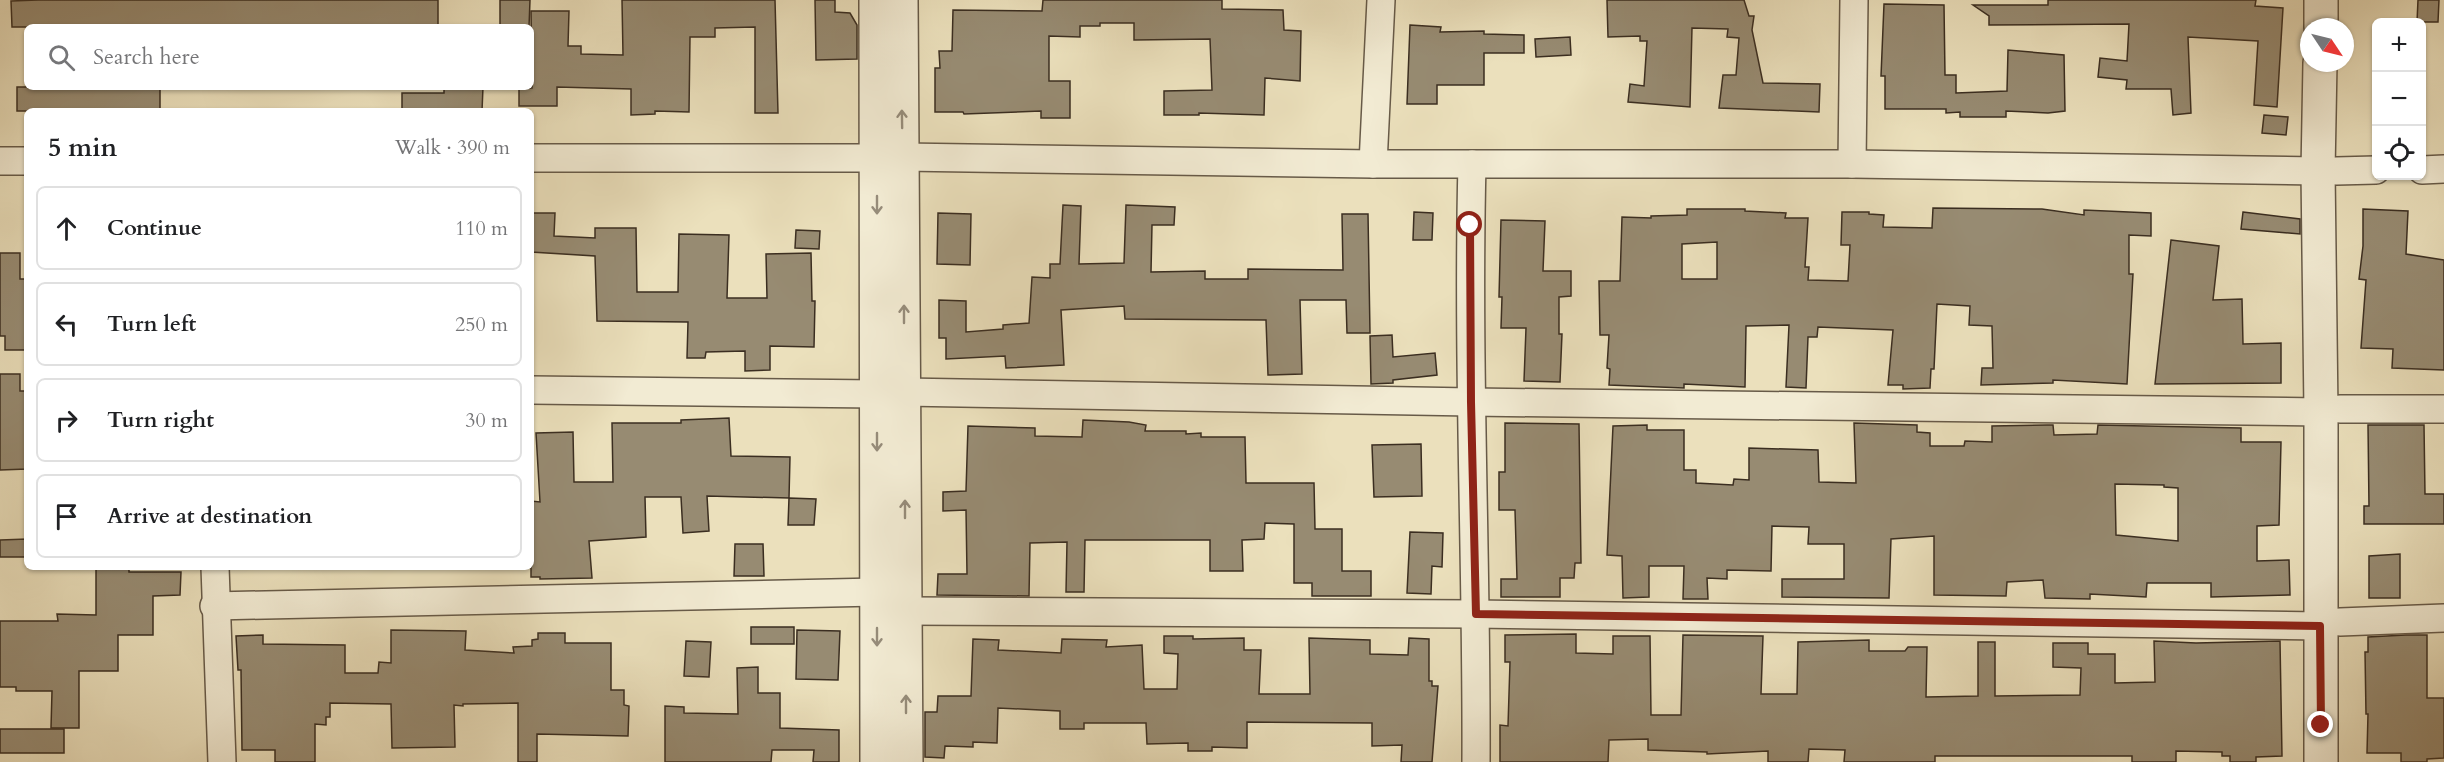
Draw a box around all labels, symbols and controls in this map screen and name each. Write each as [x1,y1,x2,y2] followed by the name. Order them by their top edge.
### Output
[2300,18,2354,72] north arrow
[2372,18,2426,180] map controls
[2372,18,2426,72] button: +
[24,24,534,90] search box
[45,41,78,74] icon: search
[93,42,200,72] text: Search here
[2372,72,2426,126] button: −
[896,109,908,129] one-way arrow
[2372,126,2426,180] button: locate
[48,130,117,165] text: 5 min
[395,134,510,161] text: Walk · 390 m
[871,195,883,215] one-way arrow
[1456,211,1482,237] route start
[50,212,83,245] icon: ahead
[107,213,202,243] text: Continue
[455,215,508,242] text: 110 m
[898,304,910,324] one-way arrow
[50,308,83,341] icon: left
[107,309,196,339] text: Turn left
[455,311,508,338] text: 250 m
[50,404,83,437] icon: right
[107,405,214,435] text: Turn right
[465,407,508,434] text: 30 m
[871,432,883,452] one-way arrow
[899,499,911,519] one-way arrow
[50,500,83,533] icon: arrive
[107,501,312,531] text: Arrive at destination
[871,627,883,647] one-way arrow
[900,694,911,714] one-way arrow
[2307,711,2333,737] route end

